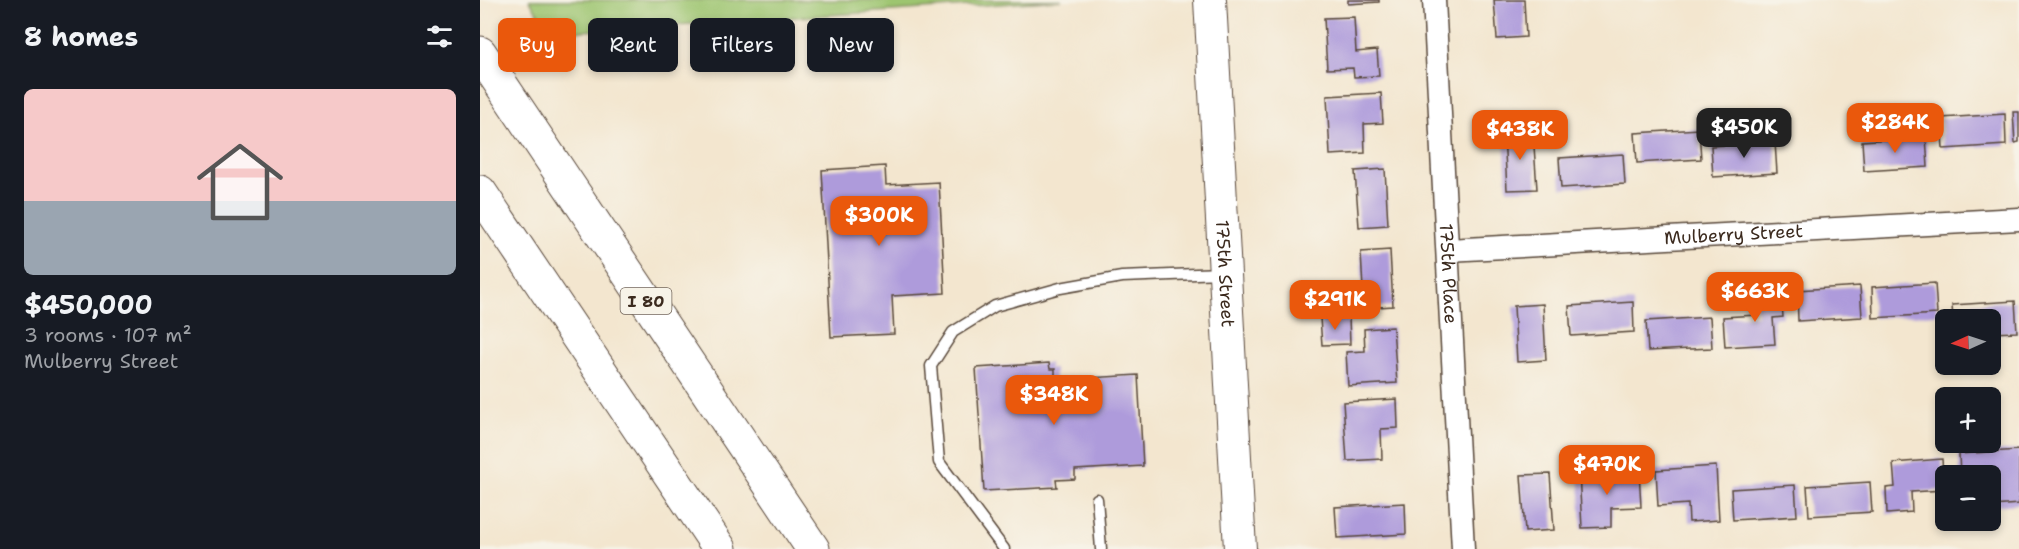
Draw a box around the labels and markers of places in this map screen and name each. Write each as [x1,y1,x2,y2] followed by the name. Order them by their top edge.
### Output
[1853,103,1937,154] pin: $284K
[1702,108,1786,159] pin: $450K
[1478,110,1562,161] pin: $438K
[837,196,921,247] pin: $300K
[1713,272,1797,323] pin: $663K
[1293,280,1377,331] pin: $291K
[1012,375,1096,426] pin: $348K
[1565,445,1649,496] pin: $470K

